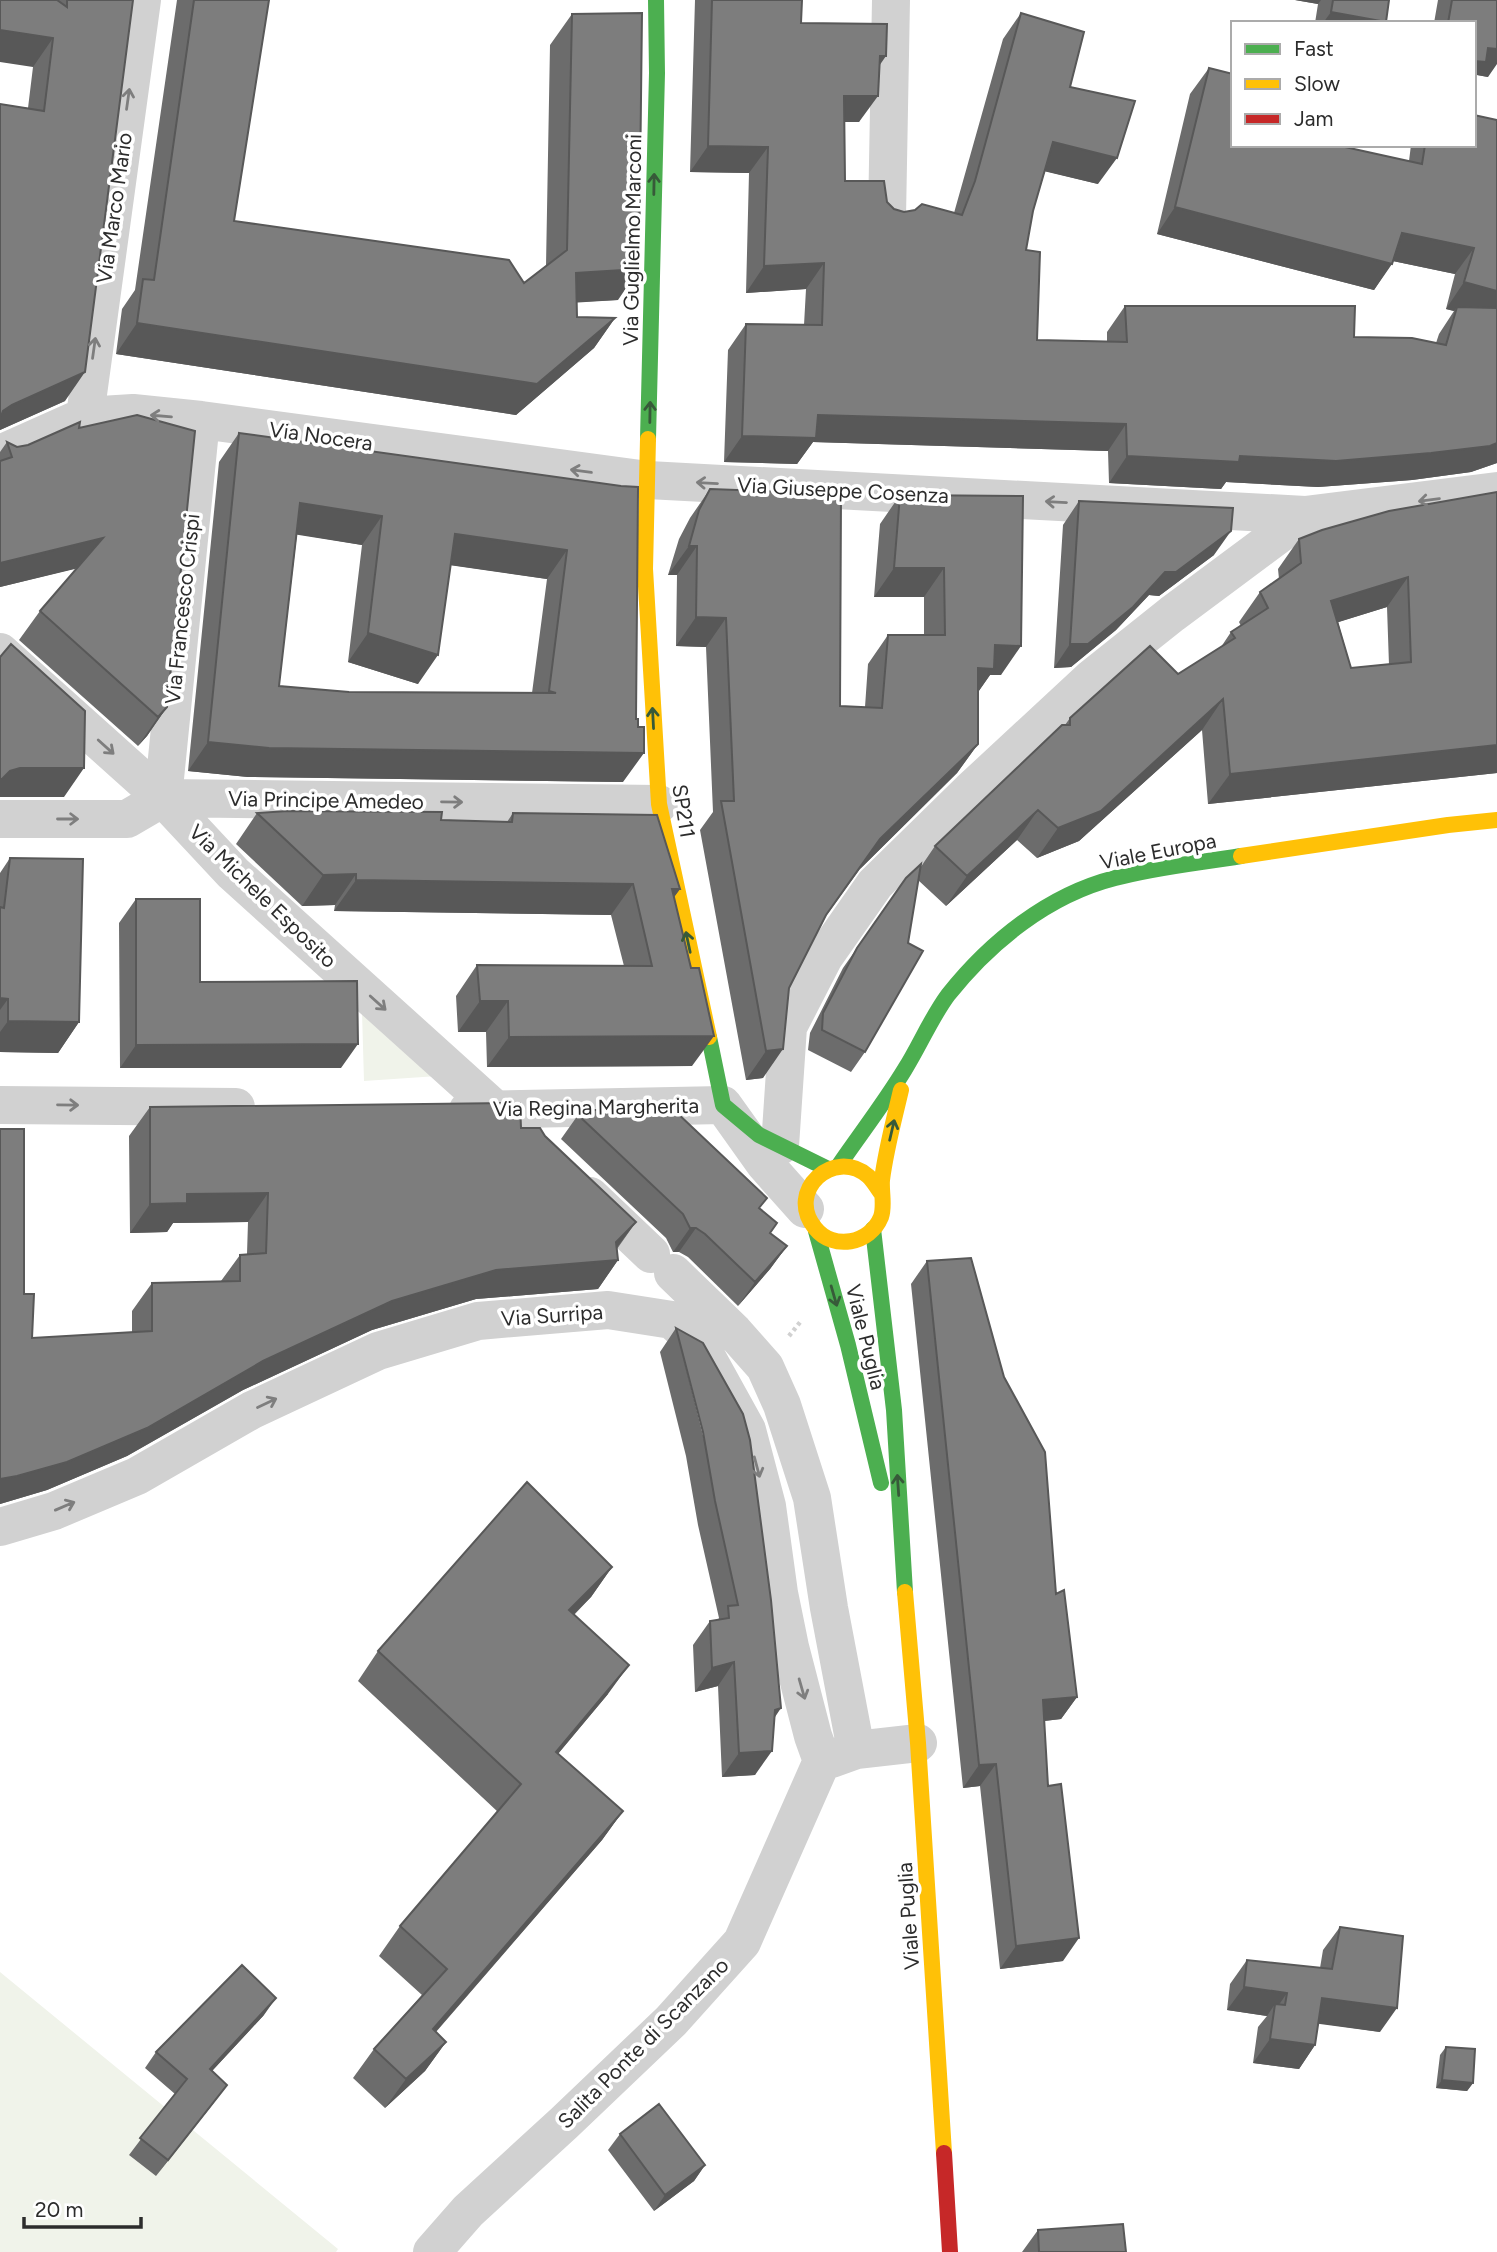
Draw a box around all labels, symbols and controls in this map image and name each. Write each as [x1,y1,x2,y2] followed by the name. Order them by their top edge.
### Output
[1231,21,1476,147] legend
[1294,36,1334,61] text: Fast
[1294,71,1340,96] text: Slow
[122,88,135,111] one-way arrow
[1294,106,1333,131] text: Jam
[91,131,137,285] street label: Via Marco Mario
[618,134,646,346] street label: Via Guglielmo Marconi
[648,173,661,196] one-way arrow
[88,338,101,360] one-way arrow
[643,401,656,424] one-way arrow
[150,409,172,422] one-way arrow
[268,416,374,456] street label: Via Nocera
[570,464,592,477] one-way arrow
[737,472,949,508] street label: Via Giuseppe Cosenza
[695,477,718,490] one-way arrow
[1418,493,1441,506] one-way arrow
[1045,495,1068,508] one-way arrow
[160,512,204,706] street label: Via Francesco Crispi
[647,707,660,730] one-way arrow
[97,739,115,755] one-way arrow
[667,782,701,840] street label: SP211
[228,786,424,814] street label: Via Principe Amedeo
[440,795,463,809] one-way arrow
[56,812,79,826] one-way arrow
[184,819,342,973] street label: Via Michele Esposito
[1098,827,1218,875] street label: Viale Europa
[681,931,695,954] one-way arrow
[369,995,386,1012] one-way arrow
[493,1093,699,1121] street label: Via Regina Margherita
[56,1098,79,1112] one-way arrow
[885,1119,899,1142] one-way arrow
[841,1282,891,1392] street label: Viale Puglia
[829,1285,842,1307] one-way arrow
[500,1299,604,1331] street label: Via Surripa
[256,1396,277,1409] one-way arrow
[751,1455,764,1478] one-way arrow
[892,1473,905,1496] one-way arrow
[54,1499,75,1512] one-way arrow
[796,1678,809,1700] one-way arrow
[892,1861,924,1971] street label: Viale Puglia
[552,1952,734,2134] street label: Salita Ponte di Scanzano
[24,2186,142,2230] scale bar
[35,2197,83,2222] text: 20 m

